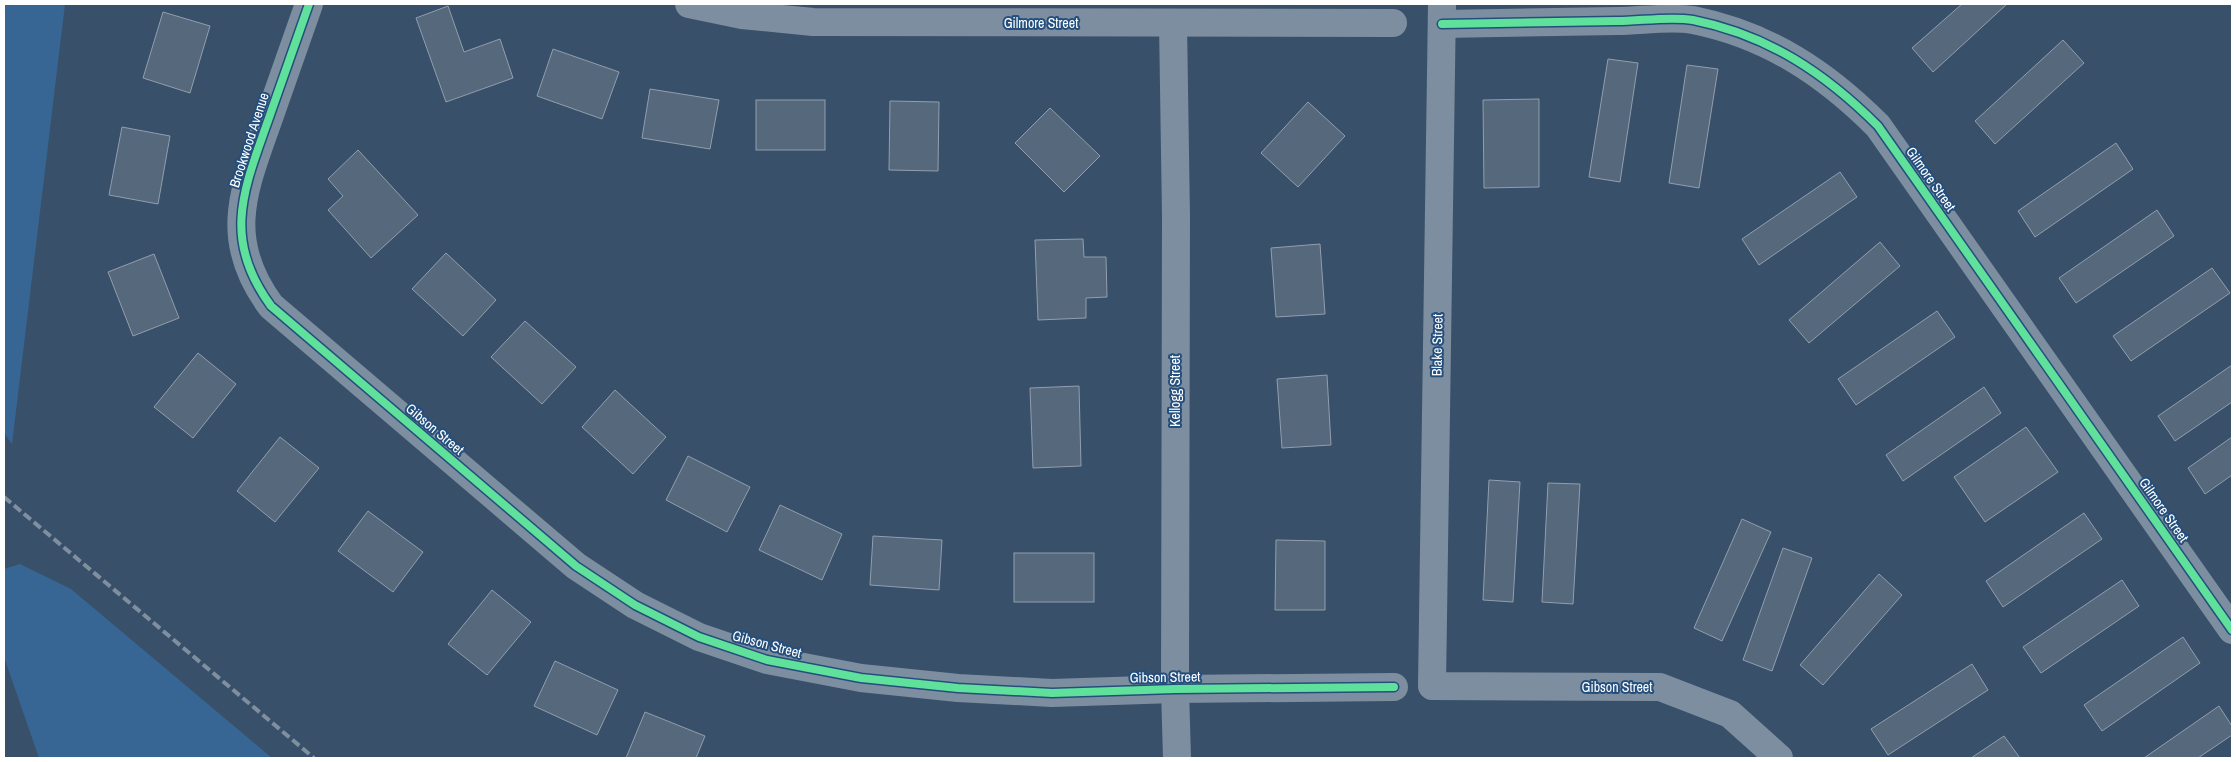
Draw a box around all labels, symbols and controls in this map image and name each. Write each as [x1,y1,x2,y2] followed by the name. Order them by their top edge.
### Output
[1004,14,1078,32] street label: Gilmore Street
[225,90,273,190] street label: Brookwood Avenue
[1902,143,1960,215] street label: Gilmore Street
[1427,314,1447,376] street label: Blake Street
[1166,355,1184,427] street label: Kellogg Street
[402,399,468,459] street label: Gibson Street
[2135,474,2193,546] street label: Gilmore Street
[730,626,804,662] street label: Gibson Street
[1129,667,1201,687] street label: Gibson Street
[1582,678,1652,696] street label: Gibson Street

